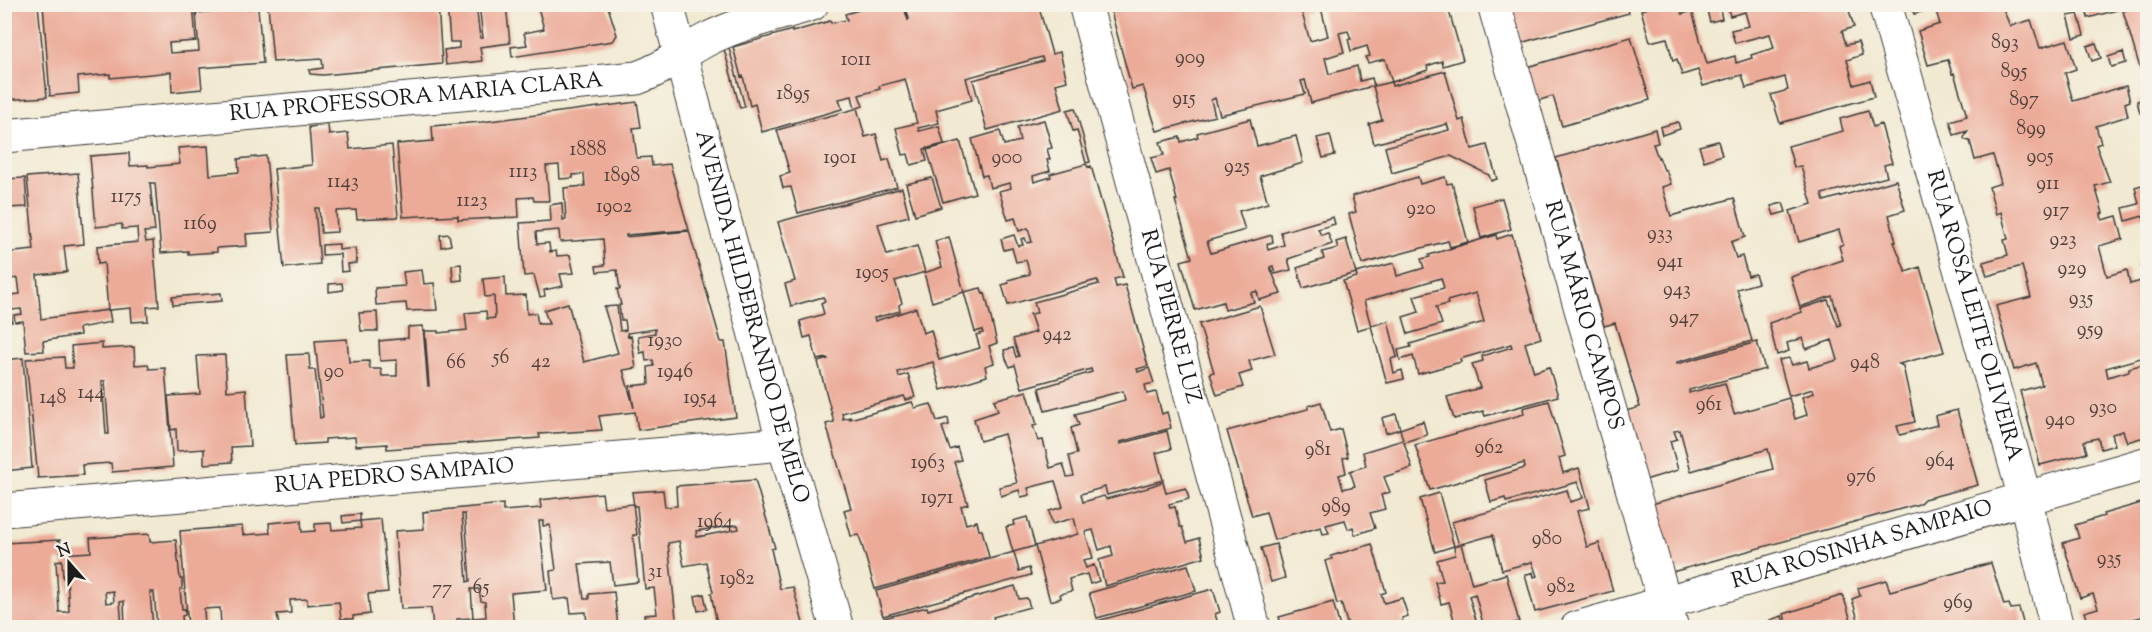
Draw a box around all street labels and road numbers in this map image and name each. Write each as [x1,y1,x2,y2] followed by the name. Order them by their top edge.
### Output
[228,65,605,131] street label: RUA PROFESSORA MARIA CLARA
[685,127,816,507] street label: AVENIDA HILDEBRANDO DE MELO
[1917,166,2030,465] street label: RUA ROSA LEITE OLIVEIRA
[1535,197,1631,434] street label: RUA MÁRIO CAMPOS
[1131,226,1209,407] street label: RUA PIERRE LUZ
[273,451,516,503] street label: RUA PEDRO SAMPAIO
[1728,493,1997,598] street label: RUA ROSINHA SAMPAIO

